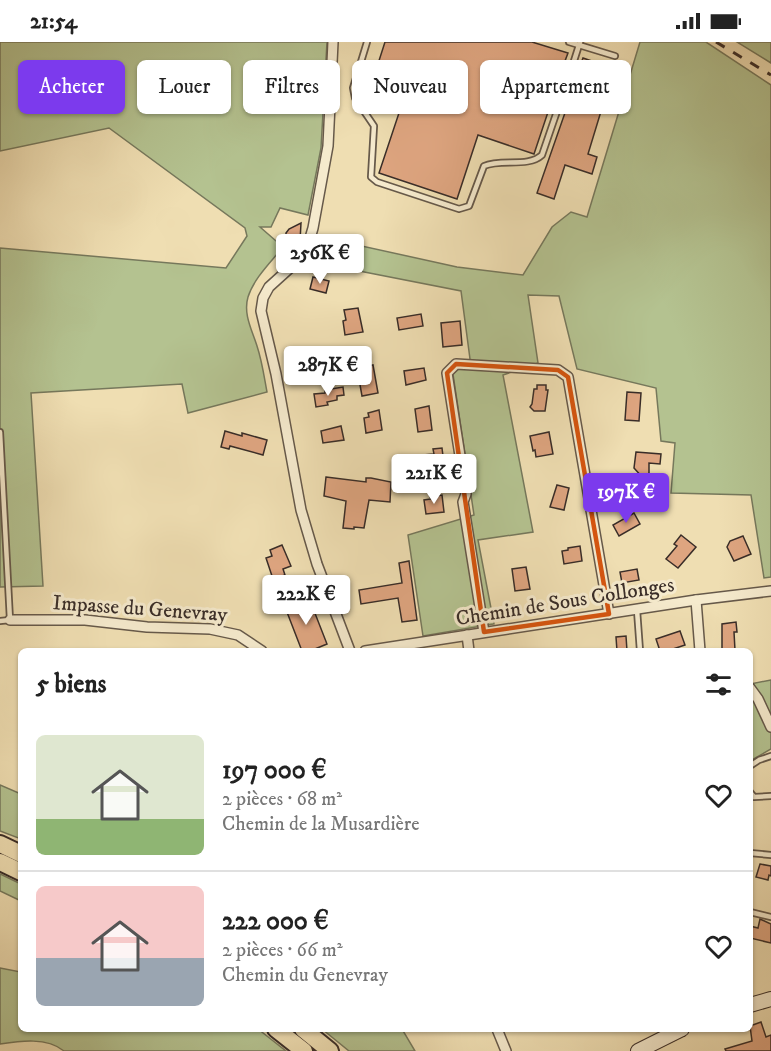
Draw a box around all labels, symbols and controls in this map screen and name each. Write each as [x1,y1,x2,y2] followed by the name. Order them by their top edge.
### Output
[30,8,77,35] text: 21:54
[18,60,125,114] chip: Acheter
[137,60,231,114] chip: Louer
[243,60,340,114] chip: Filtres
[352,60,468,114] chip: Nouveau
[480,60,631,114] chip: Appartement
[271,234,369,285] pin: 256K €
[290,241,350,266] text: 256K €
[279,346,377,397] pin: 287K €
[298,353,358,378] text: 287K €
[385,454,483,505] pin: 221K €
[405,461,463,486] text: 221K €
[577,473,675,524] pin: 197K €
[597,480,655,505] text: 197K €
[454,572,676,632] street label: Chemin de Sous Collonges
[257,575,355,626] pin: 222K €
[276,582,336,607] text: 222K €
[52,590,229,628] street label: Impasse du Genevray
[36,668,106,701] text: 5 biens
[702,668,735,701] icon: filters
[222,754,327,787] text: 197 000 €
[84,759,156,831] icon: home
[702,779,735,812] icon: heart
[222,787,342,812] text: 2 pièces · 68 m²
[222,812,420,837] text: Chemin de la Musardière
[222,905,329,938] text: 222 000 €
[84,910,156,982] icon: home
[702,930,735,963] icon: heart
[222,938,343,963] text: 2 pièces · 66 m²
[222,963,388,988] text: Chemin du Genevray

